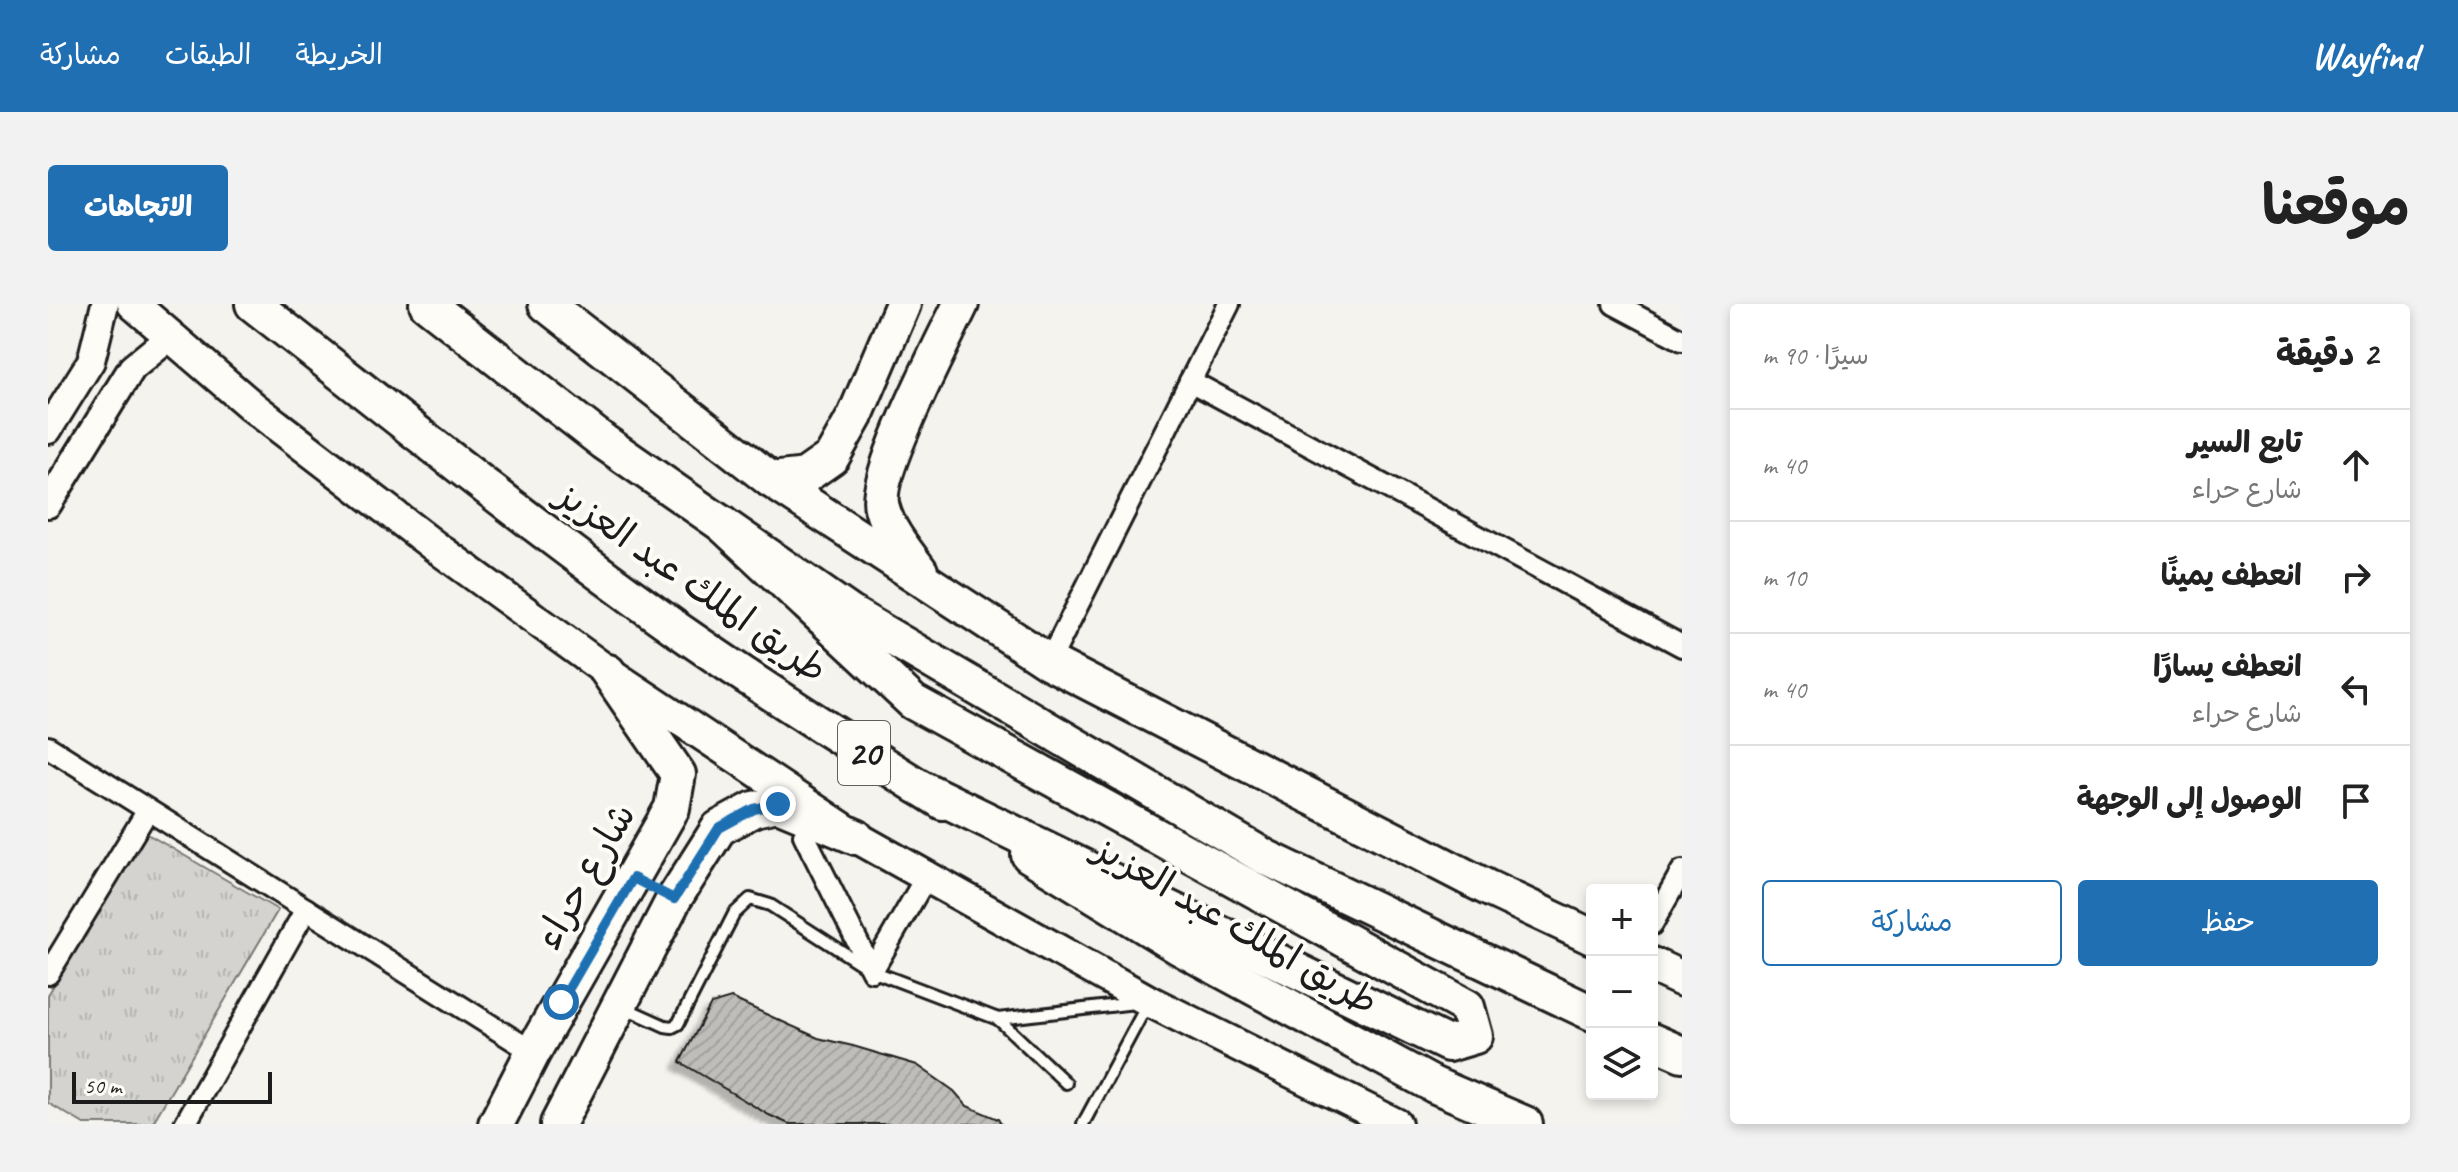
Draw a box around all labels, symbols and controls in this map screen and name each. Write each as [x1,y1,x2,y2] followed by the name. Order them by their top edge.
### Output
[2311,33,2418,80] text: Wayfind
[40,37,121,72] text: مشاركة
[165,37,251,72] text: الطبقات
[295,37,383,72] text: الخريطة
[48,165,228,251] button: الاتجاهات
[2262,170,2410,241] text: موقعنا
[2276,332,2378,375] text: 2 دقيقة
[1762,339,1869,372] text: سيرًا · 90 m
[2188,423,2302,461] text: تابع السير
[2334,443,2378,487] icon: ahead
[1762,449,1806,482] text: 40 m
[545,469,837,693] street label: طريق الملك عبد العزيز
[2192,473,2302,506] text: شارع حراء
[2334,555,2378,599] icon: right
[2161,556,2302,594] text: انعطف يمينًا
[1762,561,1806,594] text: 10 m
[2153,647,2302,685] text: انعطف يسارًا
[2334,667,2378,711] icon: left
[1762,673,1806,706] text: 40 m
[2192,697,2302,730] text: شارع حراء
[838,721,890,785] road number: 20
[2334,779,2378,823] icon: arrive
[2077,780,2302,818] text: الوصول إلى الوجهة
[760,786,796,822] route end
[524,794,648,959] street label: شارع حراء
[1083,823,1386,1025] street label: طريق الملك عبد العزيز
[1762,880,2062,966] button: مشاركة
[2078,880,2378,966] button: حفظ
[1586,884,1658,1100] map controls
[1586,884,1658,956] button: +
[1586,956,1658,1028] button: −
[543,984,579,1020] route start
[1586,1028,1658,1100] button: layers
[72,1068,272,1104] scale bar
[84,1072,121,1100] text: 50 m

